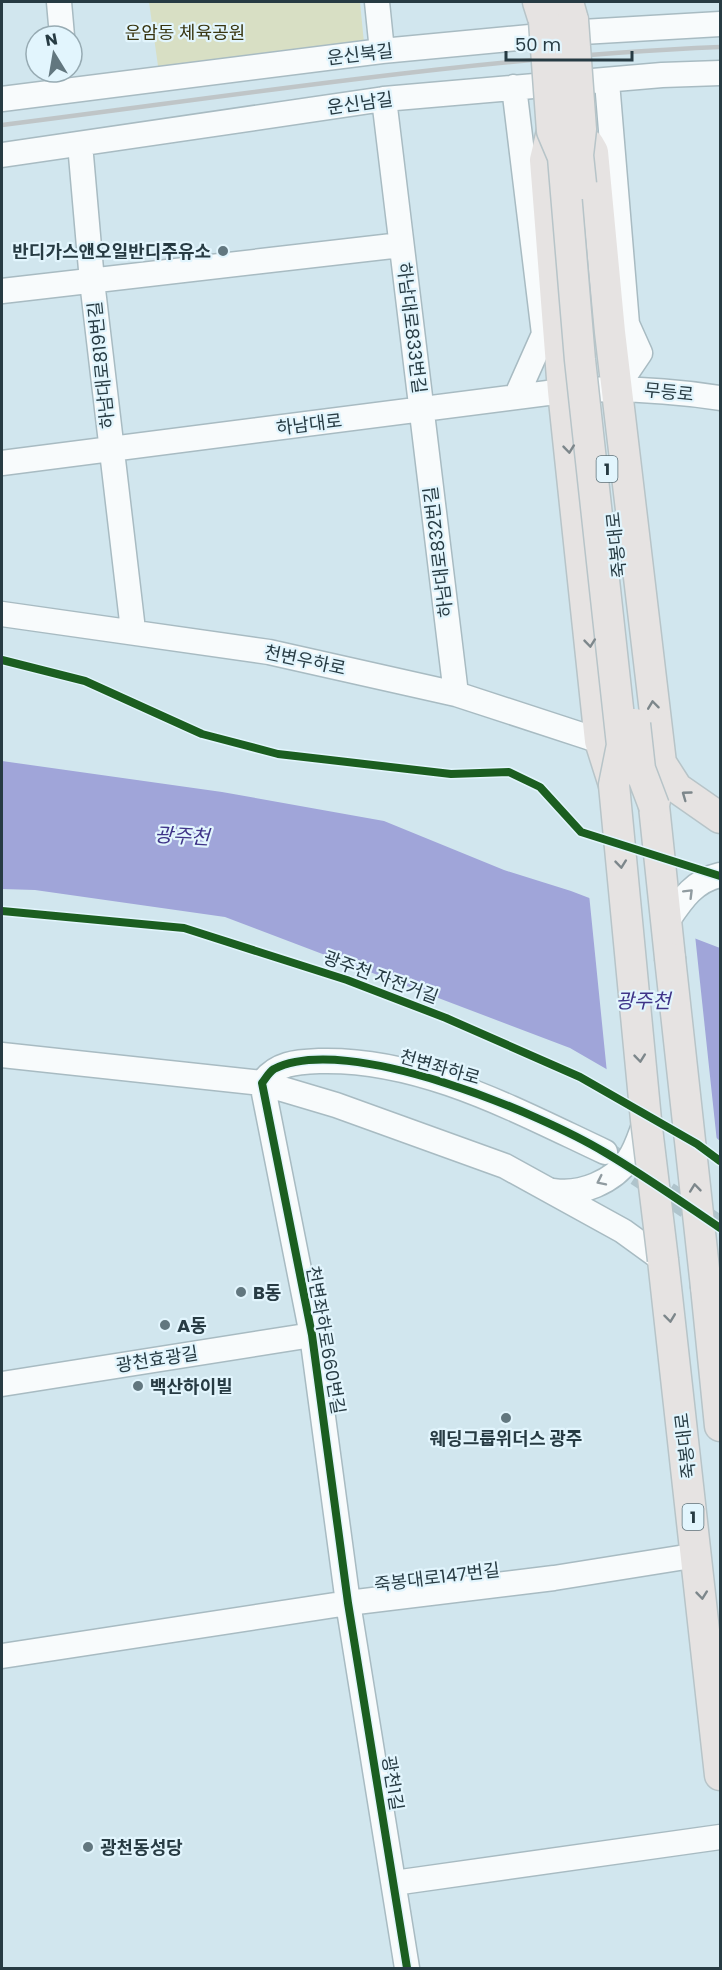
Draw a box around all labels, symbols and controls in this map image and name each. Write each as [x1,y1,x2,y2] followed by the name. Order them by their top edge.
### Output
[125,20,245,45] park label: 운암동 체육공원
[24,24,84,84] north arrow
[506,24,632,62] scale bar
[43,27,59,52] text: N
[515,32,561,57] text: 50 m
[326,38,394,70] street label: 운신북길
[325,86,395,120] street label: 운신남길
[12,239,211,264] place label: 반디가스앤오일반디주유소
[216,244,230,258] marker: 반디가스앤오일반디주유소
[392,261,432,395] street label: 하남대로833번길
[82,300,120,430] street label: 하남대로819번길
[643,377,695,407] street label: 무등로
[275,408,343,440] street label: 하남대로
[562,444,575,453] one-way arrow
[596,456,618,482] road number: 1
[418,485,458,619] street label: 하남대로832번길
[600,511,632,579] street label: 죽봉대로
[583,638,596,647] one-way arrow
[262,639,348,681] street label: 천변우하로
[647,700,660,709] one-way arrow
[682,791,693,802] one-way arrow
[154,821,213,852] water label: 광주천
[614,859,627,868] one-way arrow
[682,889,693,900] one-way arrow
[320,945,442,1009] street label: 광주천 자전거길
[615,987,673,1015] water label: 광주천
[397,1044,483,1090] street label: 천변좌하로
[633,1053,646,1062] one-way arrow
[597,1174,608,1186] one-way arrow
[689,1183,702,1192] one-way arrow
[301,1264,351,1416] street label: 천변좌하로660번길
[253,1280,281,1305] place label: B동
[234,1285,248,1299] marker: B동
[177,1313,207,1338] place label: A동
[663,1313,676,1322] one-way arrow
[158,1318,172,1332] marker: A동
[114,1340,200,1378] street label: 광천효광길
[150,1374,233,1399] place label: 백산하이빌
[131,1379,145,1393] marker: 백산하이빌
[499,1411,513,1425] marker: 웨딩그룹위더스 광주
[669,1412,701,1480] street label: 죽봉대로
[430,1426,582,1451] place label: 웨딩그룹위더스 광주
[682,1504,704,1530] road number: 1
[373,1557,501,1597] street label: 죽봉대로147번길
[695,1590,708,1600] one-way arrow
[376,1754,410,1812] street label: 광천1길
[100,1835,183,1860] place label: 광천동성당
[81,1840,95,1854] marker: 광천동성당

